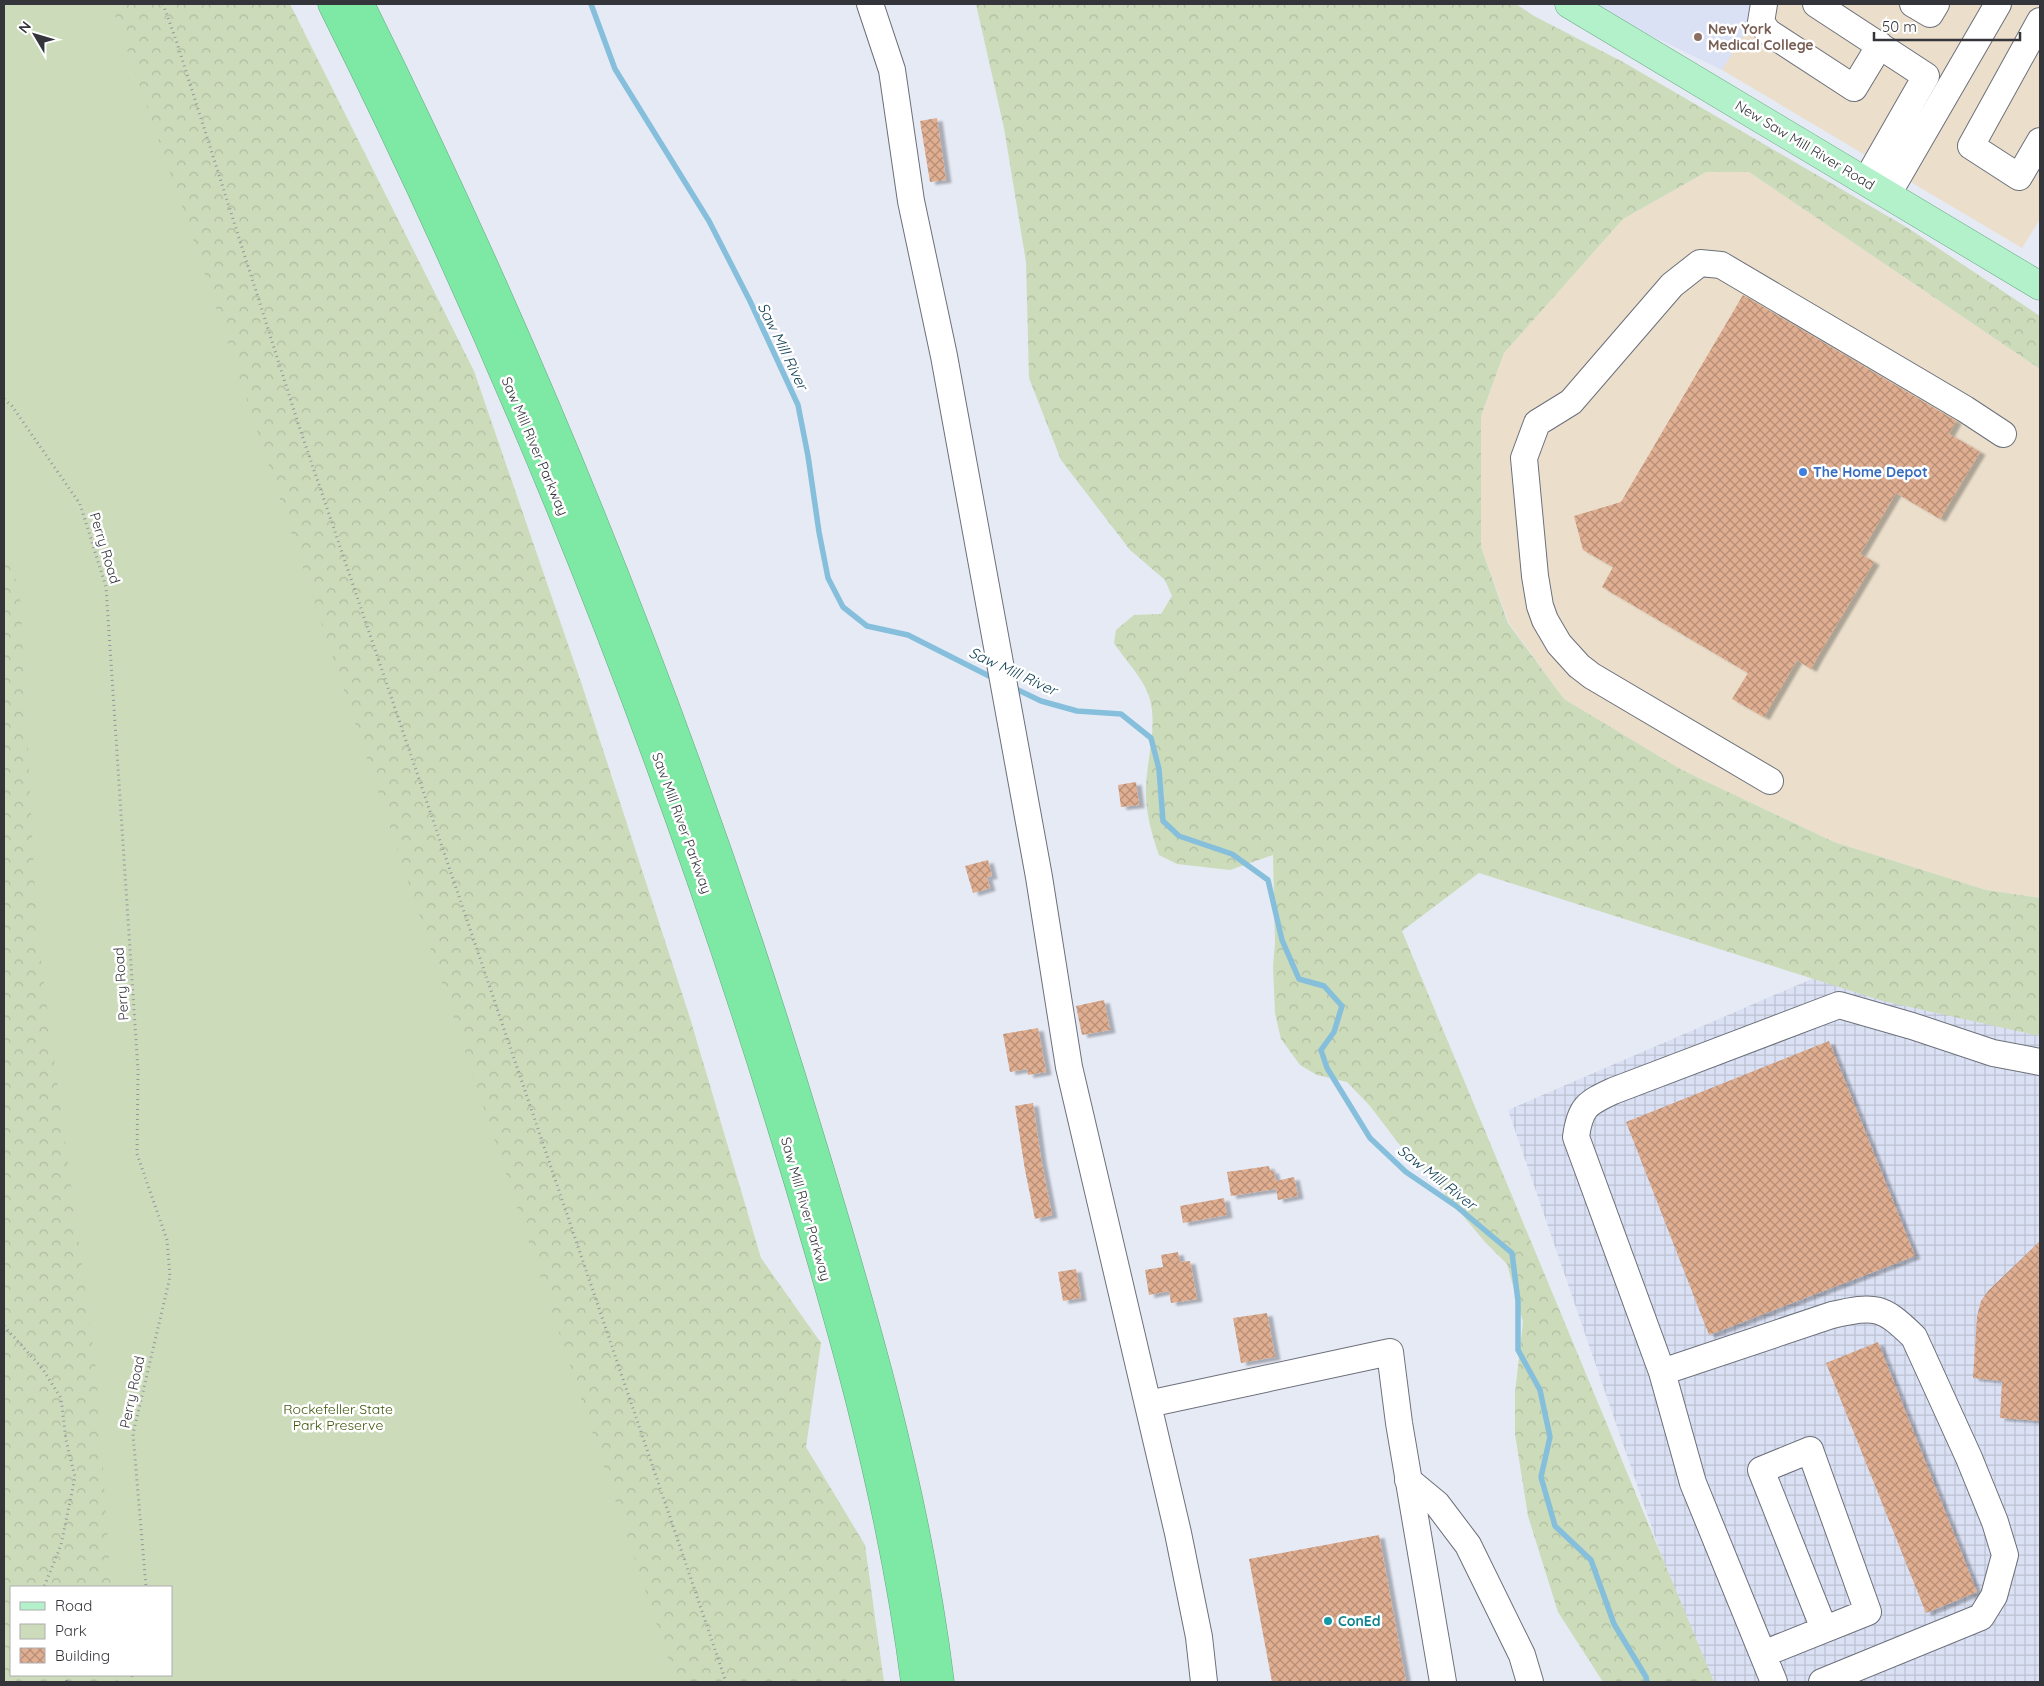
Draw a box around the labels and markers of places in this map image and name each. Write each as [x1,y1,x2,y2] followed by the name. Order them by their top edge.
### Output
[1708,20,1814,54] place label: New York Medical College
[1692,31,1704,43] marker: New York Medical College
[1813,463,1928,481] place label: The Home Depot
[1797,466,1809,478] marker: The Home Depot
[1338,1612,1381,1630] place label: ConEd
[1322,1615,1334,1627] marker: ConEd

